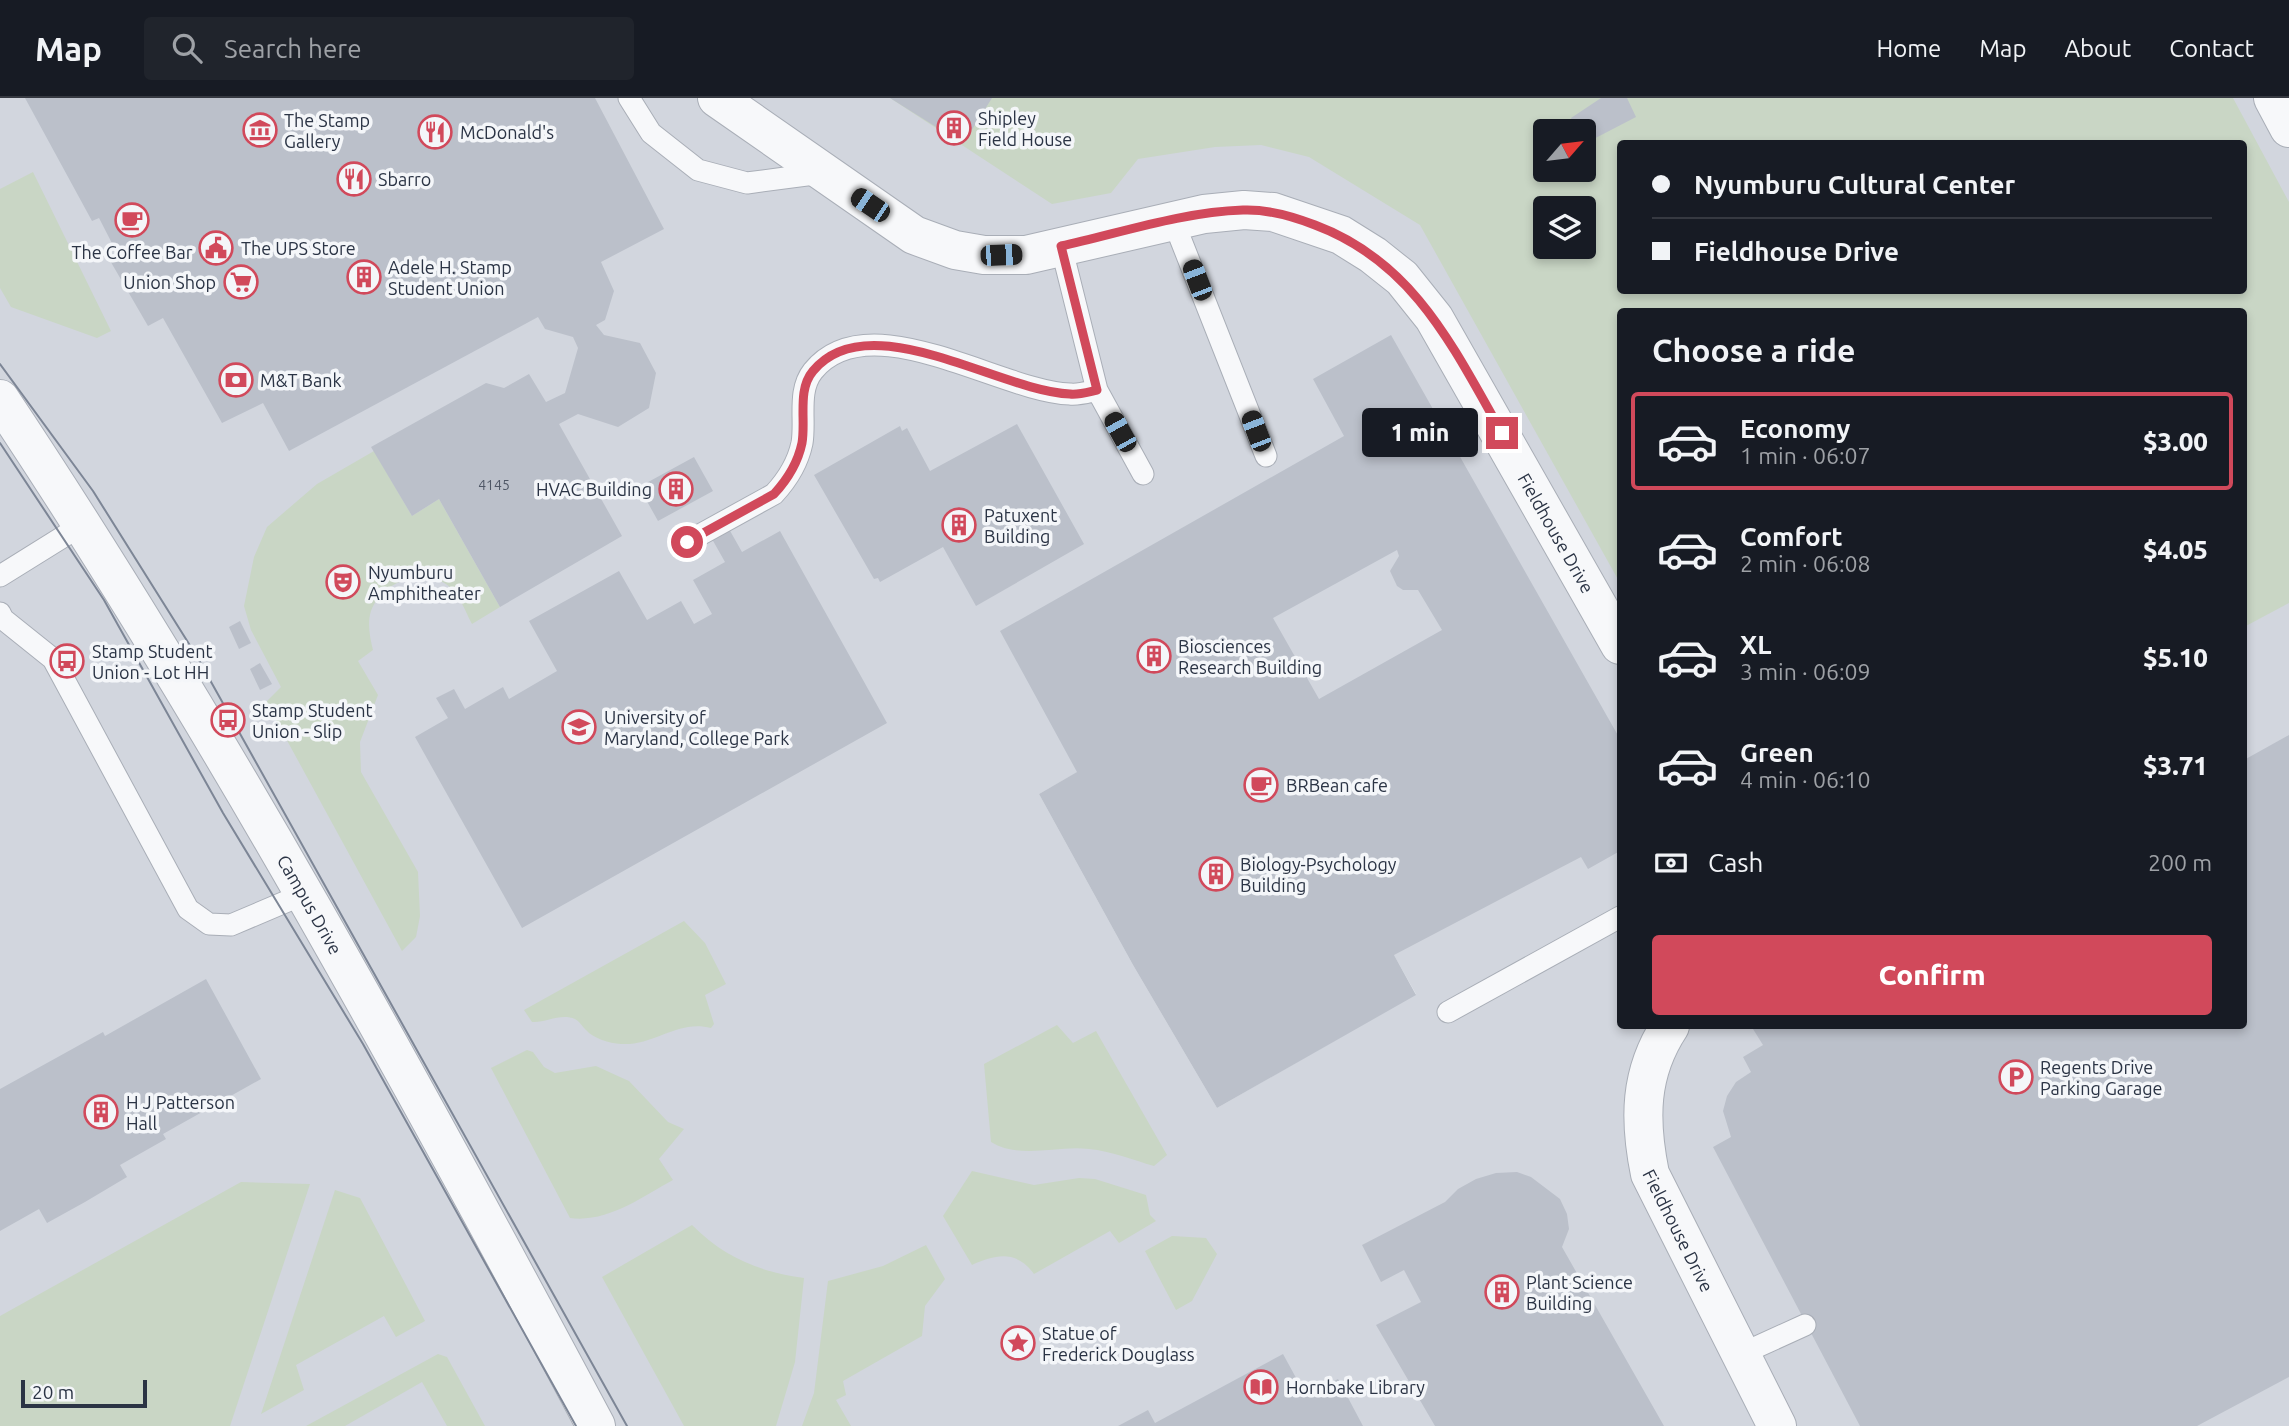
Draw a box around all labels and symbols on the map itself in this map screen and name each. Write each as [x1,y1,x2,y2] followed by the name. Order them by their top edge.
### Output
[978,108,1072,149] place label: Shipley Field House
[935,109,973,147] building icon: Shipley Field House
[284,110,370,151] place label: The Stamp Gallery
[241,111,279,149] museum icon: The Stamp Gallery
[416,113,454,151] restaurant icon: McDonald's
[1533,119,1596,182] north arrow
[460,122,554,142] place label: McDonald's
[335,160,373,198] restaurant icon: Sbarro
[378,169,431,189] place label: Sbarro
[847,185,894,225] car
[113,201,151,239] cafe icon: The Coffee Bar
[197,229,235,267] public building icon: The UPS Store
[241,238,356,258] place label: The UPS Store
[71,242,193,262] place label: The Coffee Bar
[980,244,1023,266] car
[388,257,512,298] place label: Adele H. Stamp Student Union
[1180,257,1215,303] car
[345,258,383,296] building icon: Adele H. Stamp Student Union
[222,263,260,301] supermarket icon: Union Shop
[123,272,216,292] place label: Union Shop
[217,361,255,399] bank icon: M&T Bank
[260,370,342,390] place label: M&T Bank
[1239,408,1274,454] car
[1362,408,1478,458] callout: 1 min
[1101,409,1140,455] car
[1486,417,1518,449] route end
[657,470,695,508] building icon: HVAC Building
[1514,470,1598,596] street label: Fieldhouse Drive
[478,477,510,493] house number: 4145
[536,479,652,499] place label: HVAC Building
[984,505,1057,546] place label: Patuxent Building
[940,506,978,544] building icon: Patuxent Building
[671,526,703,558] route start
[368,562,481,603] place label: Nyumburu Amphitheater
[324,563,362,601] theatre icon: Nyumburu Amphitheater
[1178,636,1322,677] place label: Biosciences Research Building
[1135,637,1173,675] building icon: Biosciences Research Building
[92,641,213,682] place label: Stamp Student Union - Lot HH
[48,642,86,680] bus stop icon: Stamp Student Union - Lot HH
[252,700,373,741] place label: Stamp Student Union - Slip
[209,701,247,739] bus stop icon: Stamp Student Union - Slip
[604,707,789,748] place label: University of Maryland, College Park
[560,708,598,746] school or university icon: University of Maryland, College Park
[1242,766,1280,804] cafe icon: BRBean cafe
[1286,775,1388,795] place label: BRBean cafe
[274,851,346,958] street label: Campus Drive
[1240,854,1397,895] place label: Biology-Psychology Building
[1197,855,1235,893] building icon: Biology-Psychology Building
[2040,1057,2162,1098] place label: Regents Drive Parking Garage
[1997,1058,2035,1096] parking icon: Regents Drive Parking Garage
[126,1092,235,1133] place label: H J Patterson Hall
[82,1093,120,1131] building icon: H J Patterson Hall
[1639,1166,1718,1295] street label: Fieldhouse Drive
[1526,1272,1633,1313] place label: Plant Science Building
[1483,1273,1521,1311] building icon: Plant Science Building
[1042,1323,1195,1364] place label: Statue of Frederick Douglass
[999,1324,1037,1362] place icon: Statue of Frederick Douglass
[1242,1368,1280,1406] library icon: Hornbake Library
[21,1377,147,1409] scale bar
[1286,1377,1425,1397] place label: Hornbake Library

